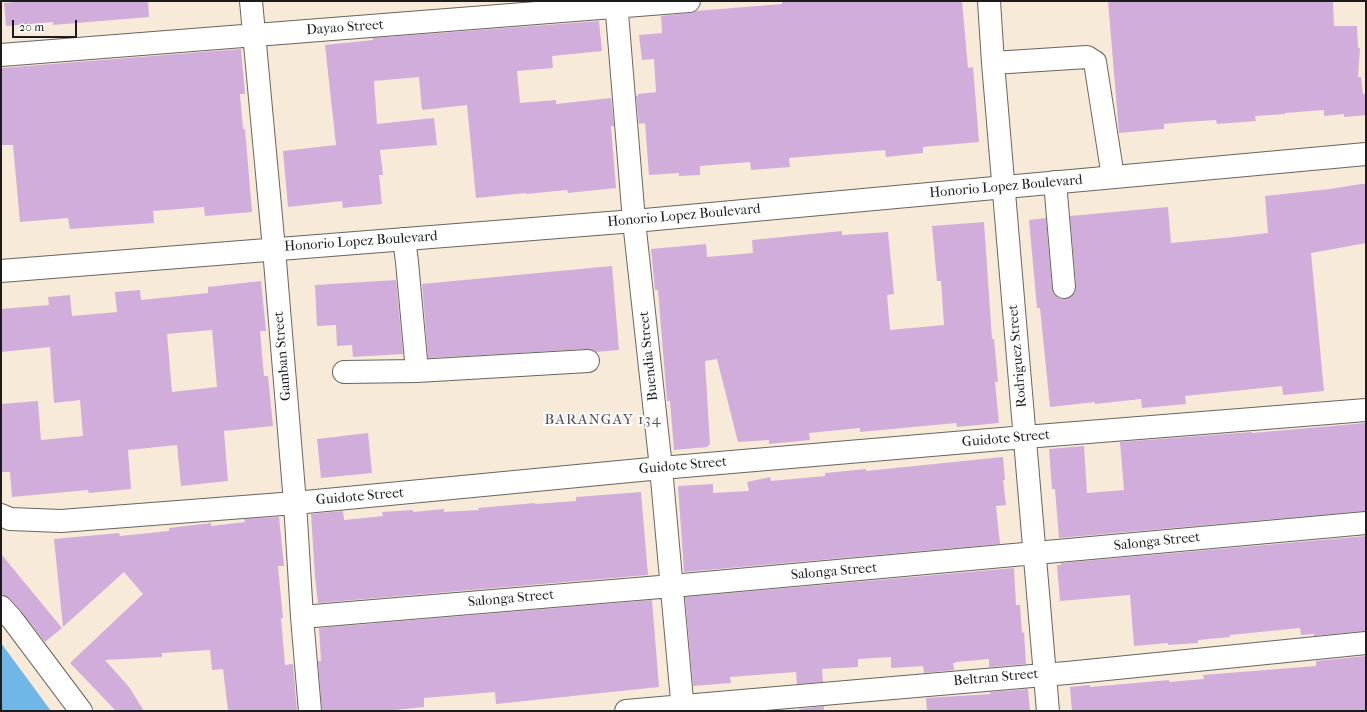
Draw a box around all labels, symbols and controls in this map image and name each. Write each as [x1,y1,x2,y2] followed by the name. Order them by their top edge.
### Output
[14,12,79,38] scale bar
[306,17,384,39] street label: Dayao Street
[19,20,44,34] text: 20 m
[929,172,1083,202] street label: Honorio Lopez Boulevard
[607,201,761,231] street label: Honorio Lopez Boulevard
[284,228,438,256] street label: Honorio Lopez Boulevard
[1005,304,1031,408] street label: Rodriguez Street
[636,310,662,402] street label: Buendia Street
[271,311,295,401] street label: Gamban Street
[545,411,661,429] district label: BARANGAY 134
[961,427,1051,451] street label: Guidote Street
[638,454,728,478] street label: Guidote Street
[315,485,405,509] street label: Guidote Street
[1113,529,1201,555] street label: Salonga Street
[790,560,878,584] street label: Salonga Street
[467,587,555,611] street label: Salonga Street
[953,666,1039,690] street label: Beltran Street

